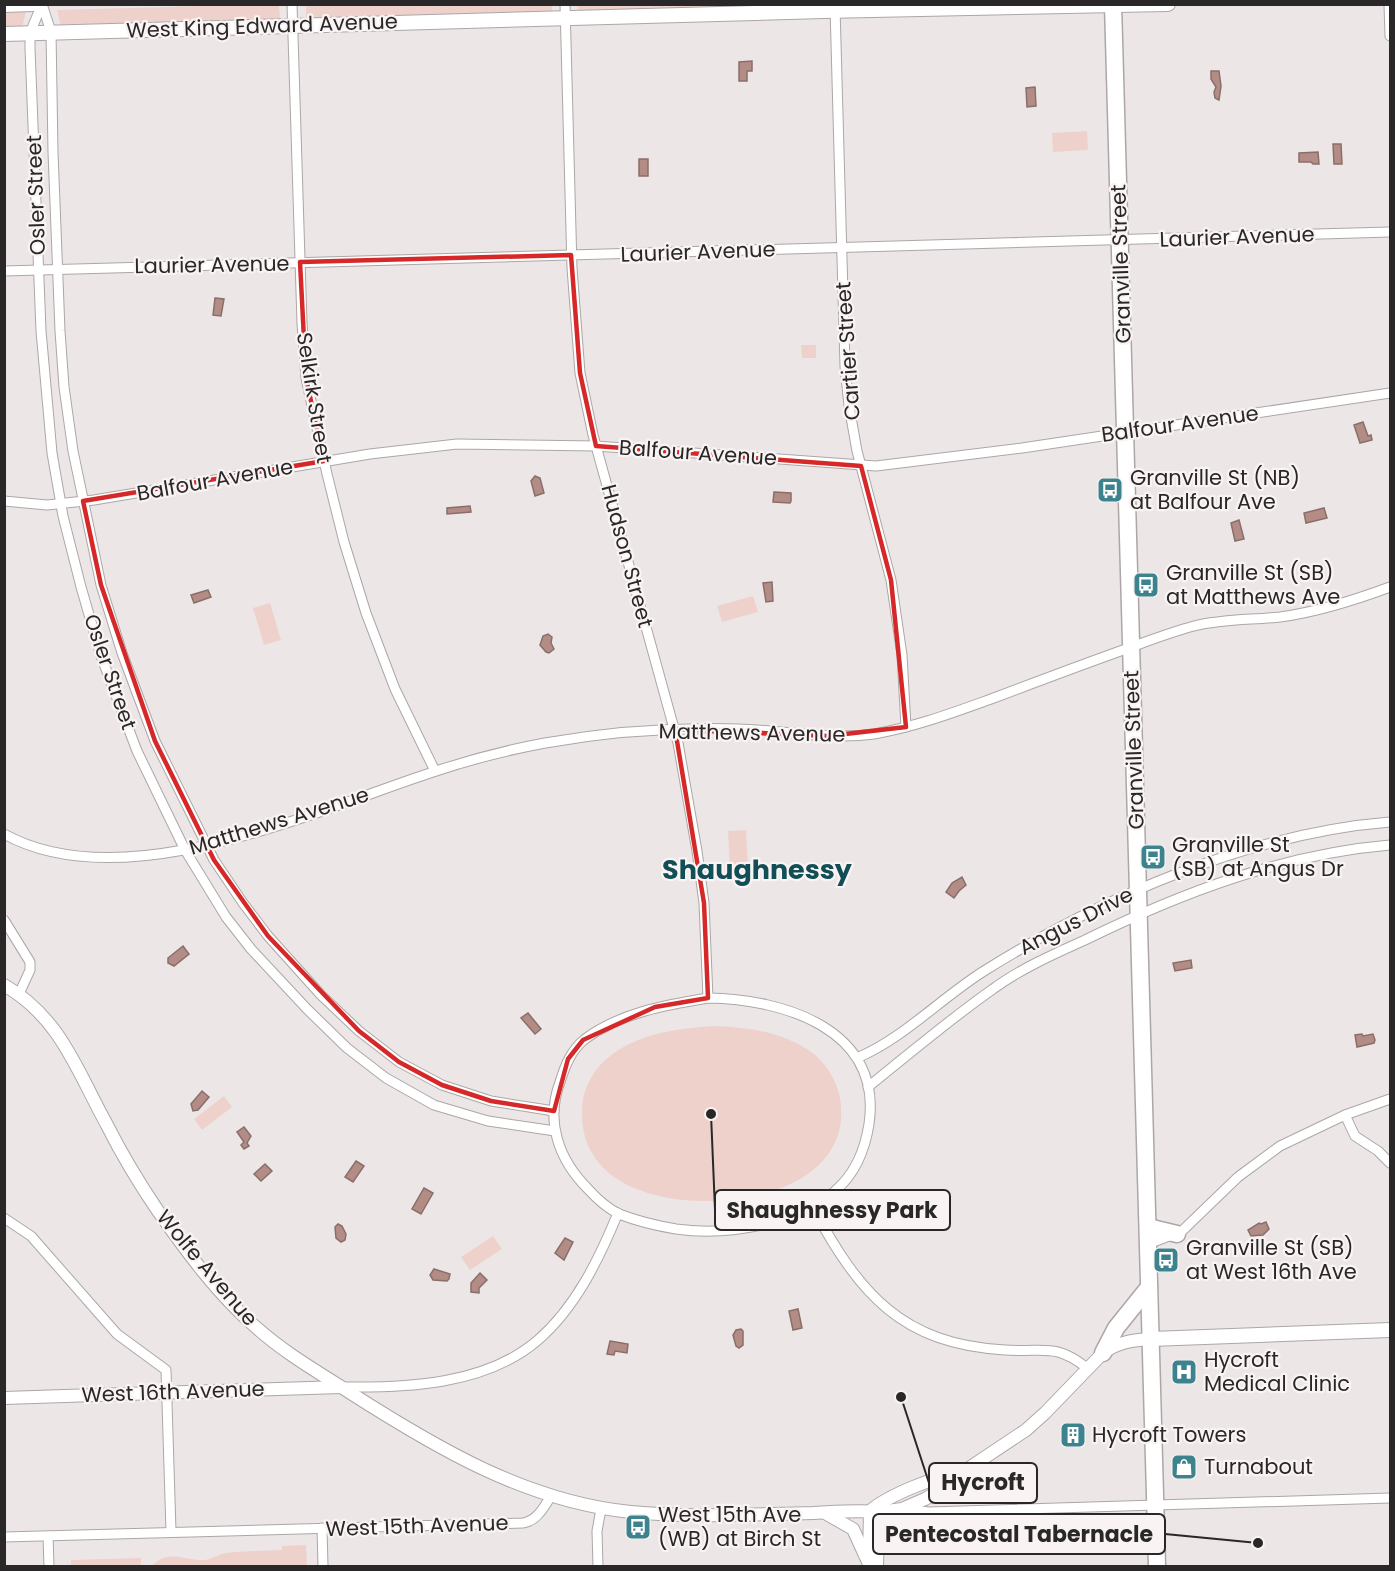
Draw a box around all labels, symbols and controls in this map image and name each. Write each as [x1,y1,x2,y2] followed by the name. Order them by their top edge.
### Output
[126,6,398,45] street label: West King Edward Avenue
[19,134,52,256] street label: Osler Street
[1103,184,1138,344] street label: Granville Street
[1159,219,1315,254] street label: Laurier Avenue
[620,234,776,269] street label: Laurier Avenue
[134,249,290,280] street label: Laurier Avenue
[828,281,867,421] street label: Cartier Street
[290,330,339,466] street label: Selkirk Street
[1100,398,1260,449] street label: Balfour Avenue
[618,433,778,472] street label: Balfour Avenue
[134,451,295,508] street label: Balfour Avenue
[1130,463,1300,516] place label: Granville St (NB) at Balfour Ave
[1095,475,1125,505] bus stop icon: Granville St (NB) at Balfour Ave
[594,481,661,631] street label: Hudson Street
[1166,558,1340,611] place label: Granville St (SB) at Matthews Ave
[1131,570,1161,600] bus stop icon: Granville St (SB) at Matthews Ave
[77,610,144,734] street label: Osler Street
[1116,670,1151,830] street label: Granville Street
[658,716,846,749] street label: Matthews Avenue
[185,779,372,862] street label: Matthews Avenue
[1172,830,1344,883] place label: Granville St (SB) at Angus Dr
[1138,842,1168,872] bus stop icon: Granville St (SB) at Angus Dr
[662,851,853,888] district label: Shaughnessy
[1014,879,1138,962] street label: Angus Drive
[715,1190,950,1230] callout: Shaughnessy Park
[726,1195,938,1226] text: Shaughnessy Park
[150,1203,265,1332] street label: Wolfe Avenue
[1186,1233,1357,1286] place label: Granville St (SB) at West 16th Ave
[1151,1245,1181,1275] bus stop icon: Granville St (SB) at West 16th Ave
[1204,1345,1350,1398] place label: Hycroft Medical Clinic
[1169,1357,1199,1387] hospital icon: Hycroft Medical Clinic
[81,1374,265,1409] street label: West 16th Avenue
[1058,1420,1088,1450] building icon: Hycroft Towers
[1092,1420,1246,1449] place label: Hycroft Towers
[1169,1452,1199,1482] shop icon: Turnabout
[1204,1452,1313,1481] place label: Turnabout
[929,1463,1037,1503] callout: Hycroft
[941,1467,1025,1498] text: Hycroft
[658,1500,821,1553] place label: West 15th Ave (WB) at Birch St
[325,1508,509,1543] street label: West 15th Avenue
[623,1512,653,1542] bus stop icon: West 15th Ave (WB) at Birch St
[873,1514,1165,1554] callout: Pentecostal Tabernacle
[885,1519,1153,1550] text: Pentecostal Tabernacle

